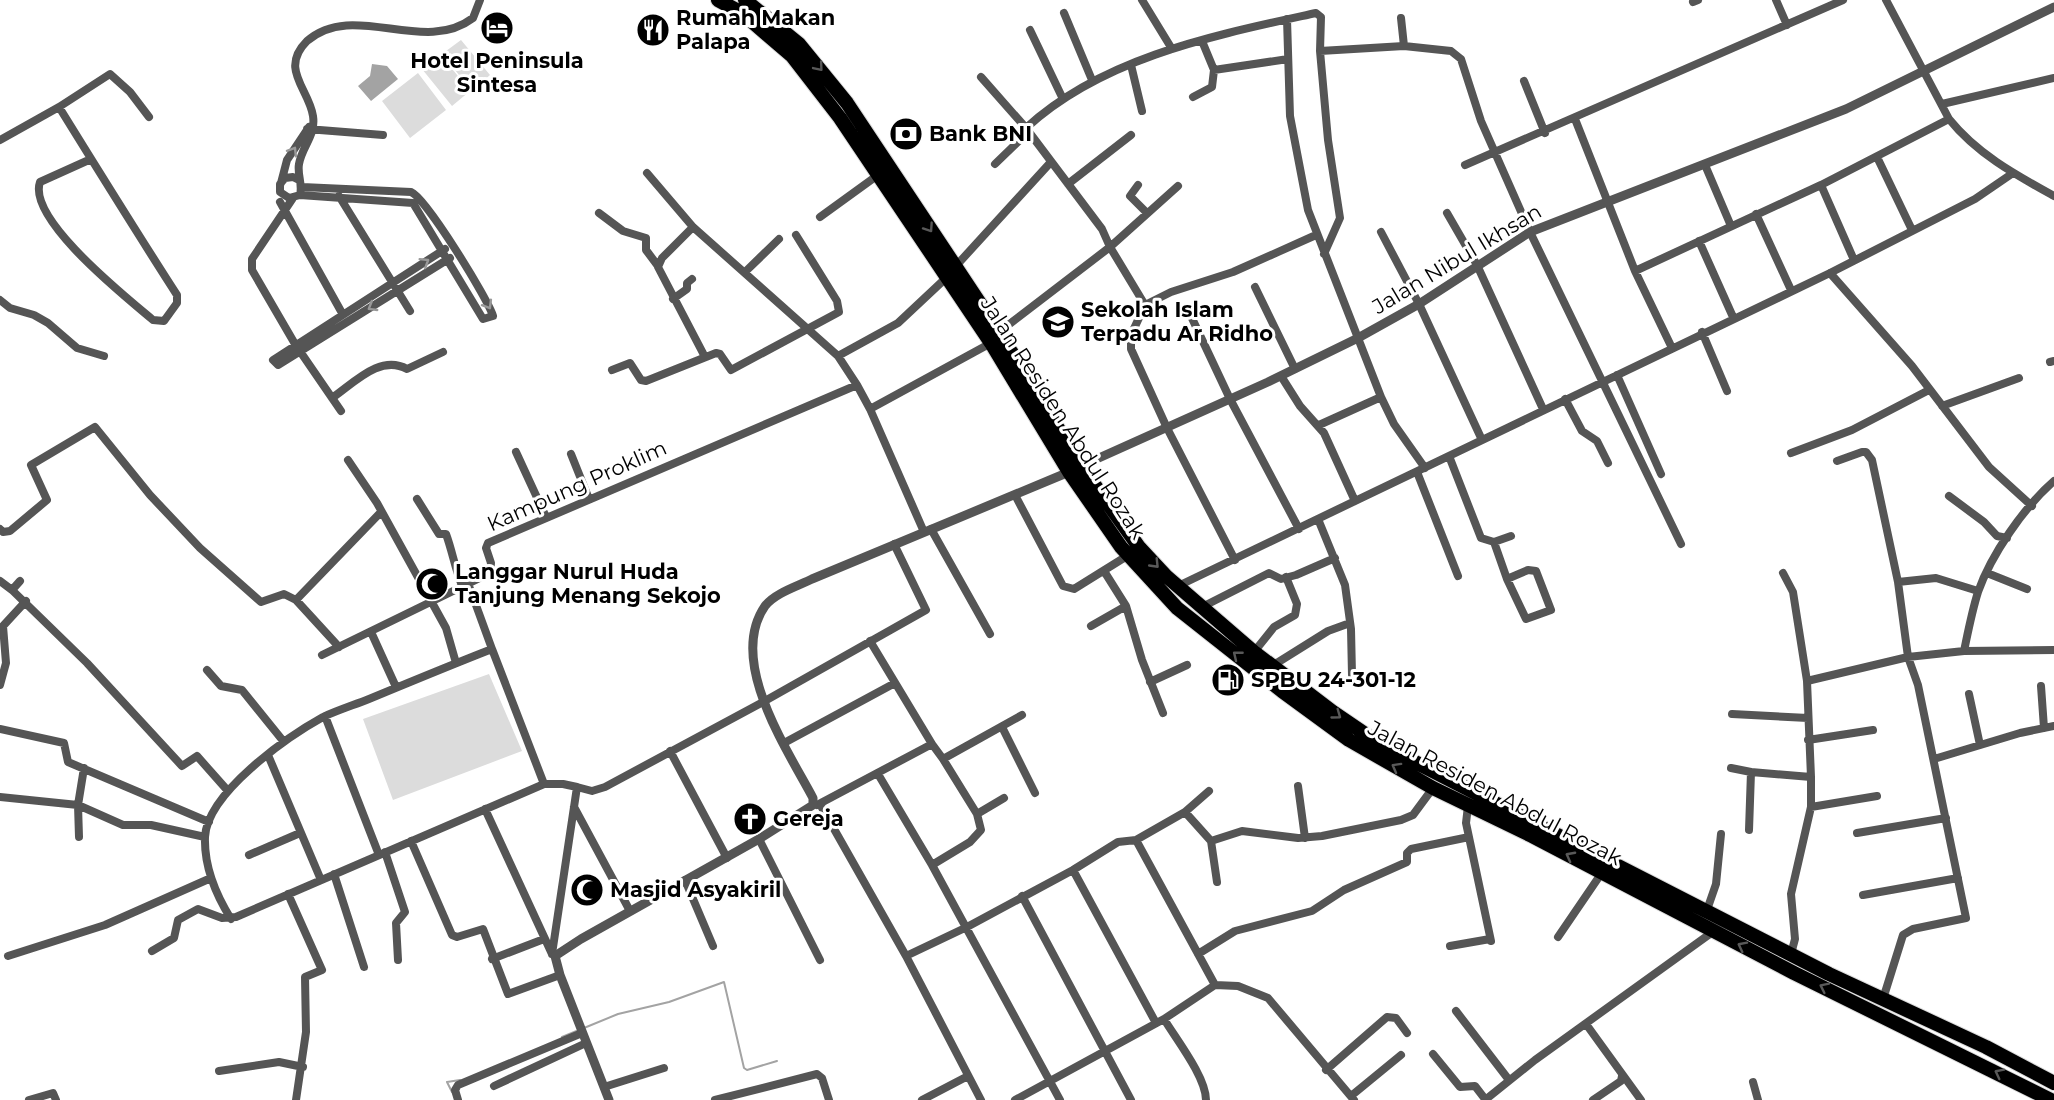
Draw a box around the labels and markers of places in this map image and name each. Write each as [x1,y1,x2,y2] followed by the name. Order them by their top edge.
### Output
[676,5,835,54] place label: Rumah Makan Palapa
[479,10,515,46] hotel icon: Hotel Peninsula Sintesa
[635,12,671,48] restaurant icon: Rumah Makan Palapa
[410,48,584,97] place label: Hotel Peninsula Sintesa
[888,116,924,152] bank icon: Bank BNI
[929,121,1032,146] place label: Bank BNI
[1081,297,1273,346] place label: Sekolah Islam Terpadu Ar Ridho
[1040,304,1076,340] school or university icon: Sekolah Islam Terpadu Ar Ridho
[455,559,721,608] place label: Langgar Nurul Huda Tanjung Menang Sekojo
[414,566,450,602] mosque icon: Langgar Nurul Huda Tanjung Menang Sekojo
[1210,662,1246,698] fuel station icon: SPBU 24-301-12
[1251,667,1416,692] place label: SPBU 24-301-12
[732,801,768,837] church icon: Gereja
[773,806,844,831] place label: Gereja
[569,872,605,908] mosque icon: Masjid Asyakiril
[610,877,781,902] place label: Masjid Asyakiril

